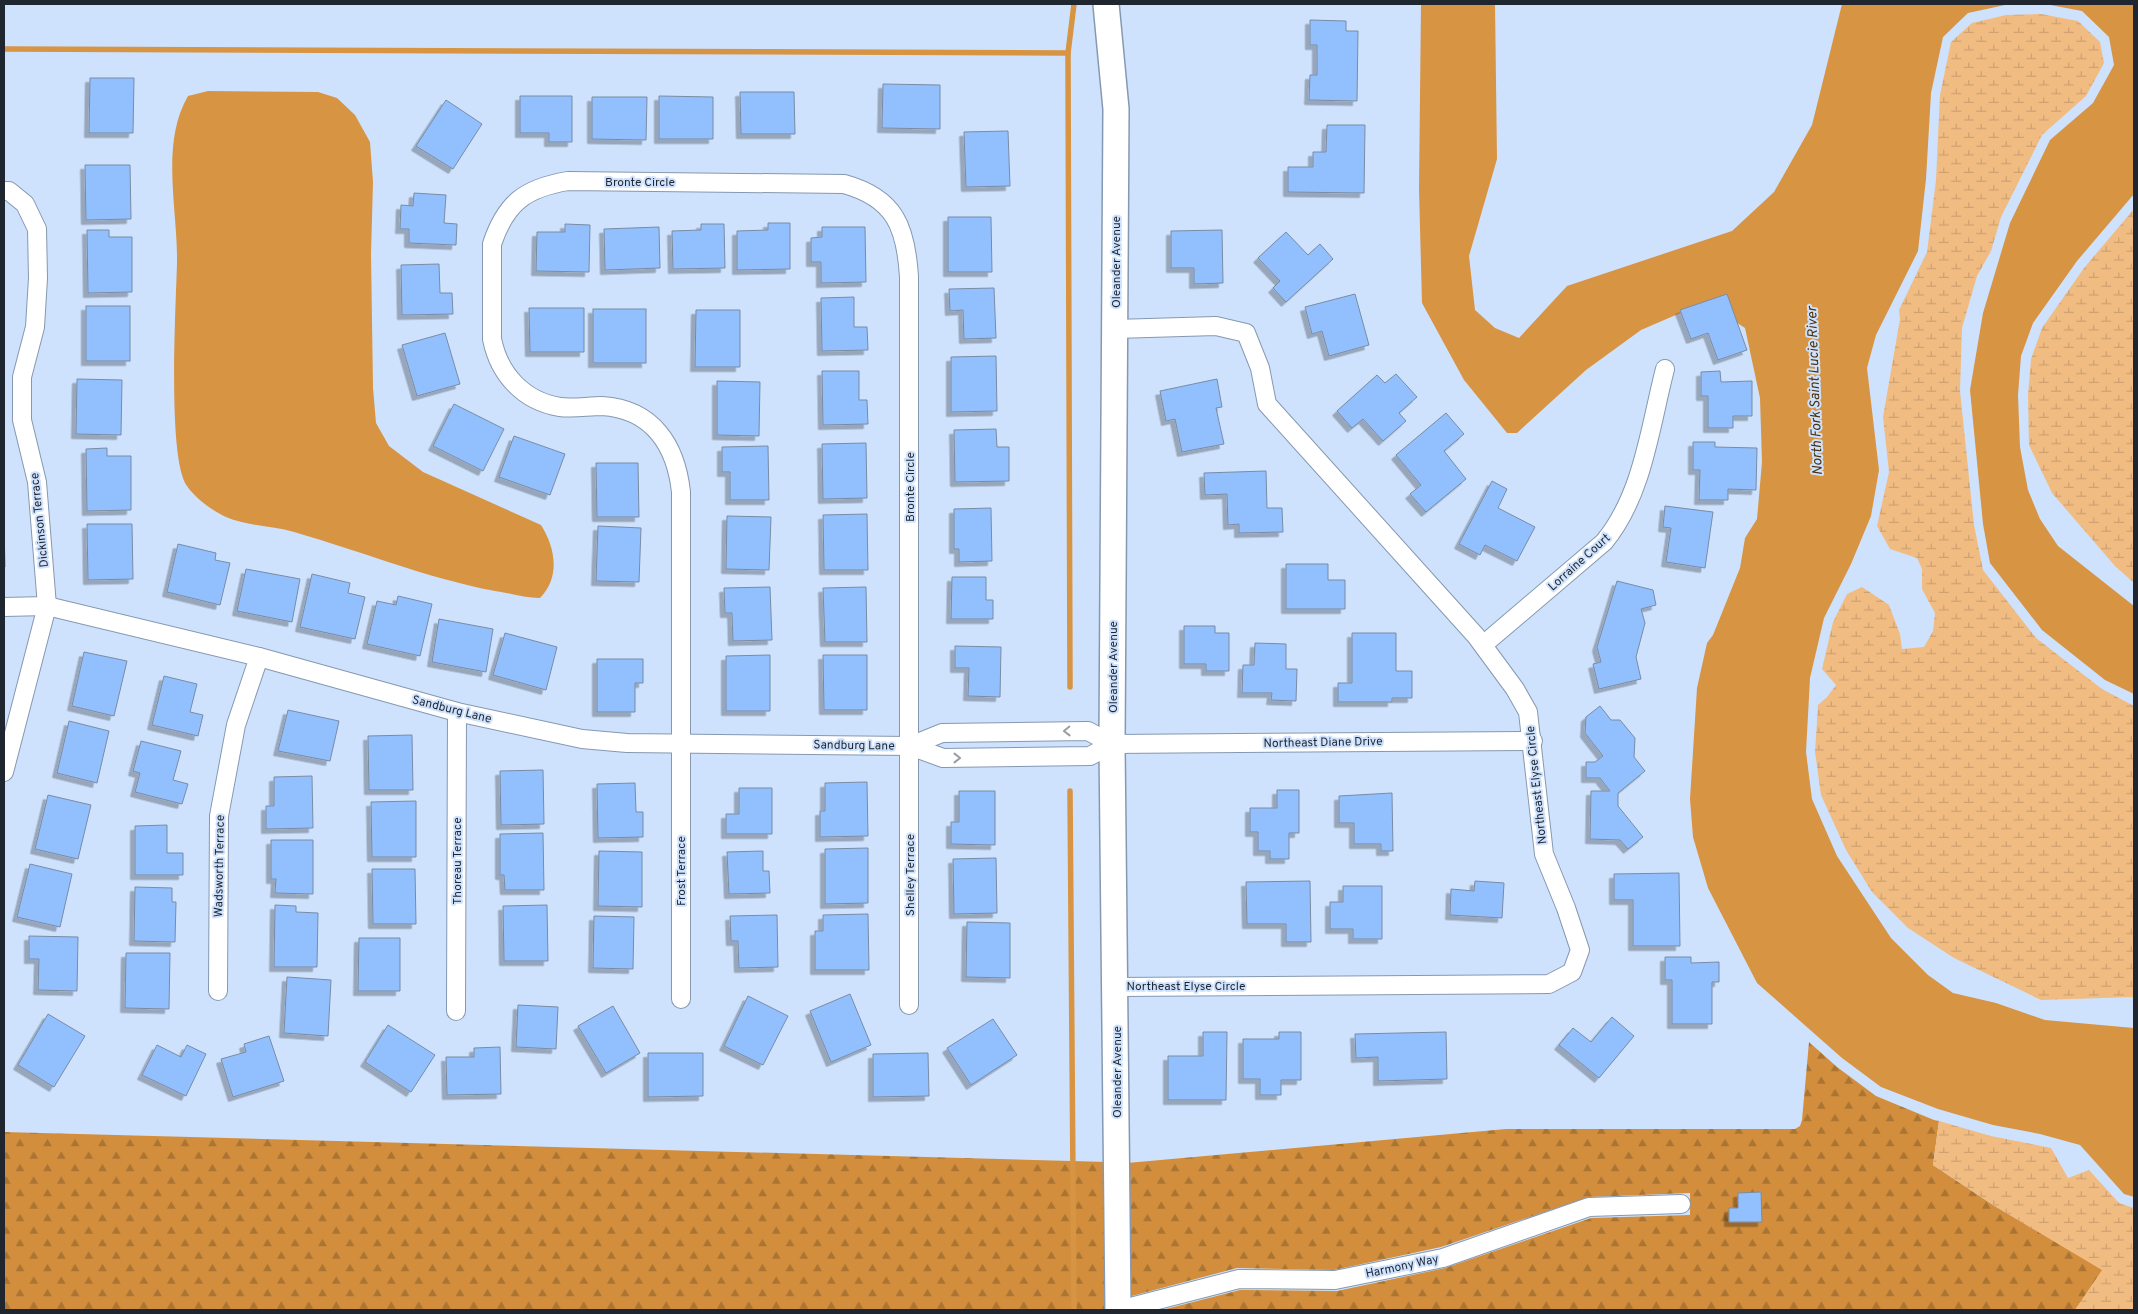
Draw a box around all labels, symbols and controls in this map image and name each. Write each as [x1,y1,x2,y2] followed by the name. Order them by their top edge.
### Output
[605,175,675,191] street label: Bronte Circle
[1109,216,1125,308] street label: Oleander Avenue
[1804,305,1827,476] water label: North Fork Saint Lucie River
[903,452,919,522] street label: Bronte Circle
[27,472,53,568] street label: Dickinson Terrace
[1545,530,1614,595] street label: Lorraine Court
[1106,621,1122,713] street label: Oleander Avenue
[410,692,493,728] street label: Sandburg Lane
[1523,725,1551,845] street label: Northeast Elyse Circle
[1063,726,1071,737] one-way arrow
[1263,734,1383,752] street label: Northeast Diane Drive
[813,737,895,755] street label: Sandburg Lane
[953,752,961,763] one-way arrow
[211,815,229,917] street label: Wadsworth Terrace
[450,817,466,905] street label: Thoreau Terrace
[903,834,919,916] street label: Shelley Terrace
[674,836,690,906] street label: Frost Terrace
[1127,979,1245,995] street label: Northeast Elyse Circle
[1110,1026,1126,1118] street label: Oleander Avenue
[1364,1251,1440,1283] street label: Harmony Way

